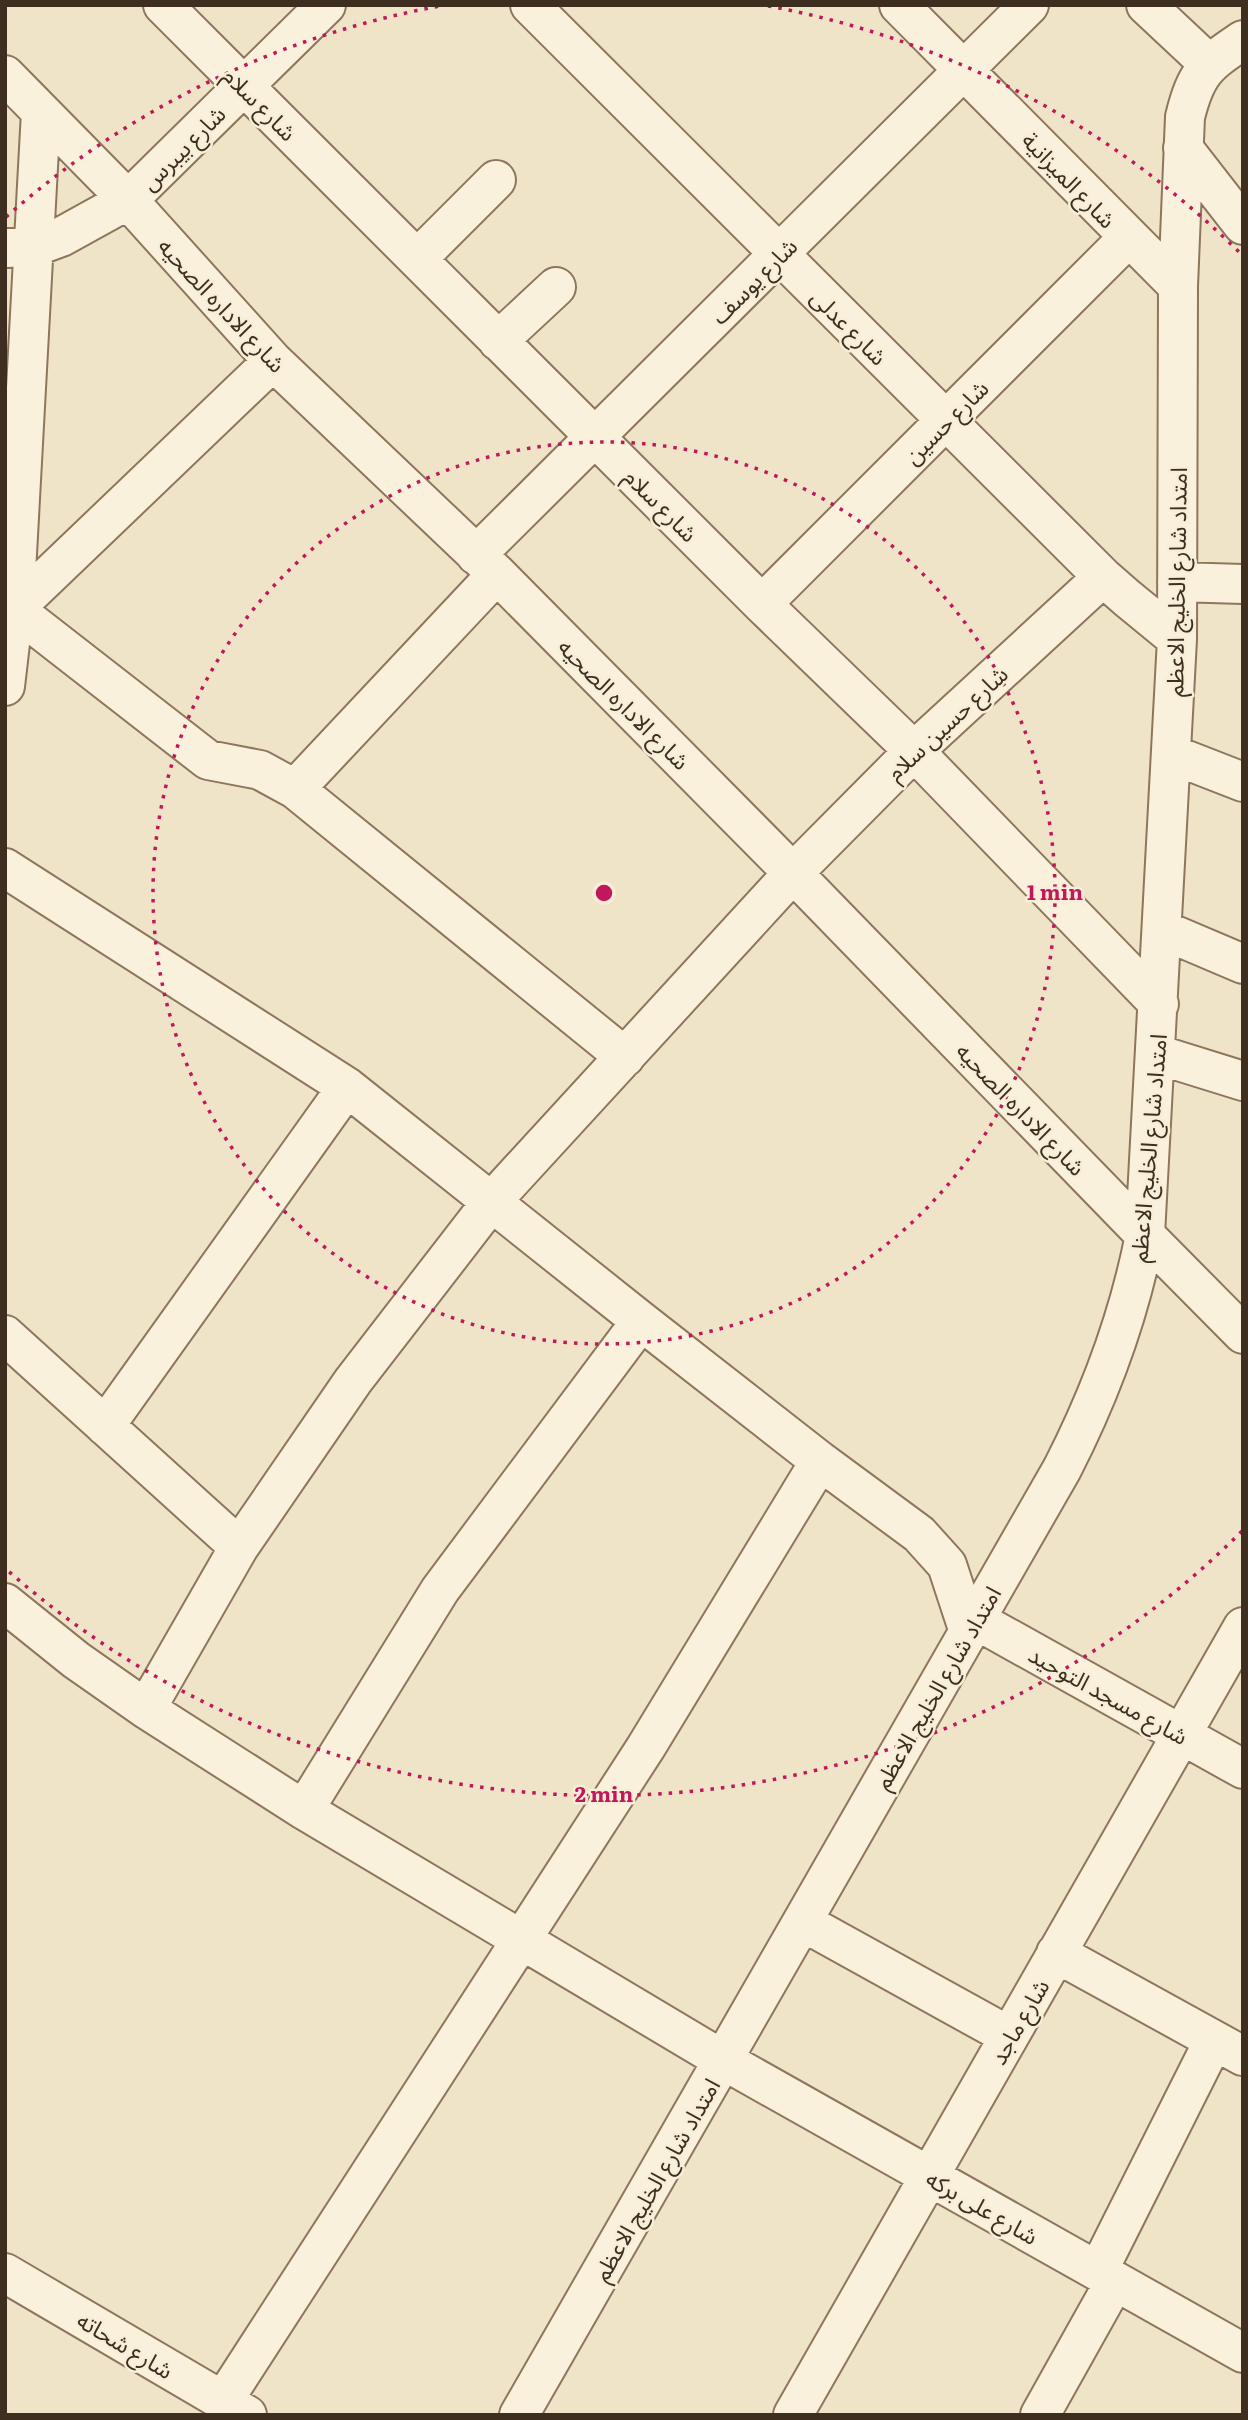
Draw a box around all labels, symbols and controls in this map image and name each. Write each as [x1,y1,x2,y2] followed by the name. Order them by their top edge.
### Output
[214,58,306,150] street label: شارع سلام
[132,97,234,199] street label: شارع بيبرس
[1014,123,1125,236] street label: شارع الميزانية
[150,229,295,381] street label: شارع الاداره الصحيه
[702,229,805,332] street label: شارع يوسف
[803,280,896,373] street label: شارع عدلى
[895,371,997,473] street label: شارع حسين
[615,459,707,551] street label: شارع سلام
[1156,467,1196,697] street label: امتداد شارع الخليج الاعظم
[550,630,698,778] street label: شارع الاداره الصحيه
[878,657,1016,790] street label: شارع حسين سلام
[1027,875,1083,906] text: 1 min
[592,881,616,905] centre of rings
[1120,1032,1176,1264] street label: امتداد شارع الخليج الاعظم
[948,1034,1095,1184] street label: شارع الاداره الصحيه
[864,1579,1010,1796] street label: امتداد شارع الخليج الاعظم
[1022,1636,1195,1754] street label: شارع مسجد التوحيد
[575,1777,634,1808] text: 2 min
[980,1972,1058,2071] street label: شارع ماجد
[583,2071,729,2288] street label: امتداد شارع الخليج الاعظم
[920,2160,1045,2254] street label: شارع على بركه
[70,2302,181,2388] street label: شارع شحاته

